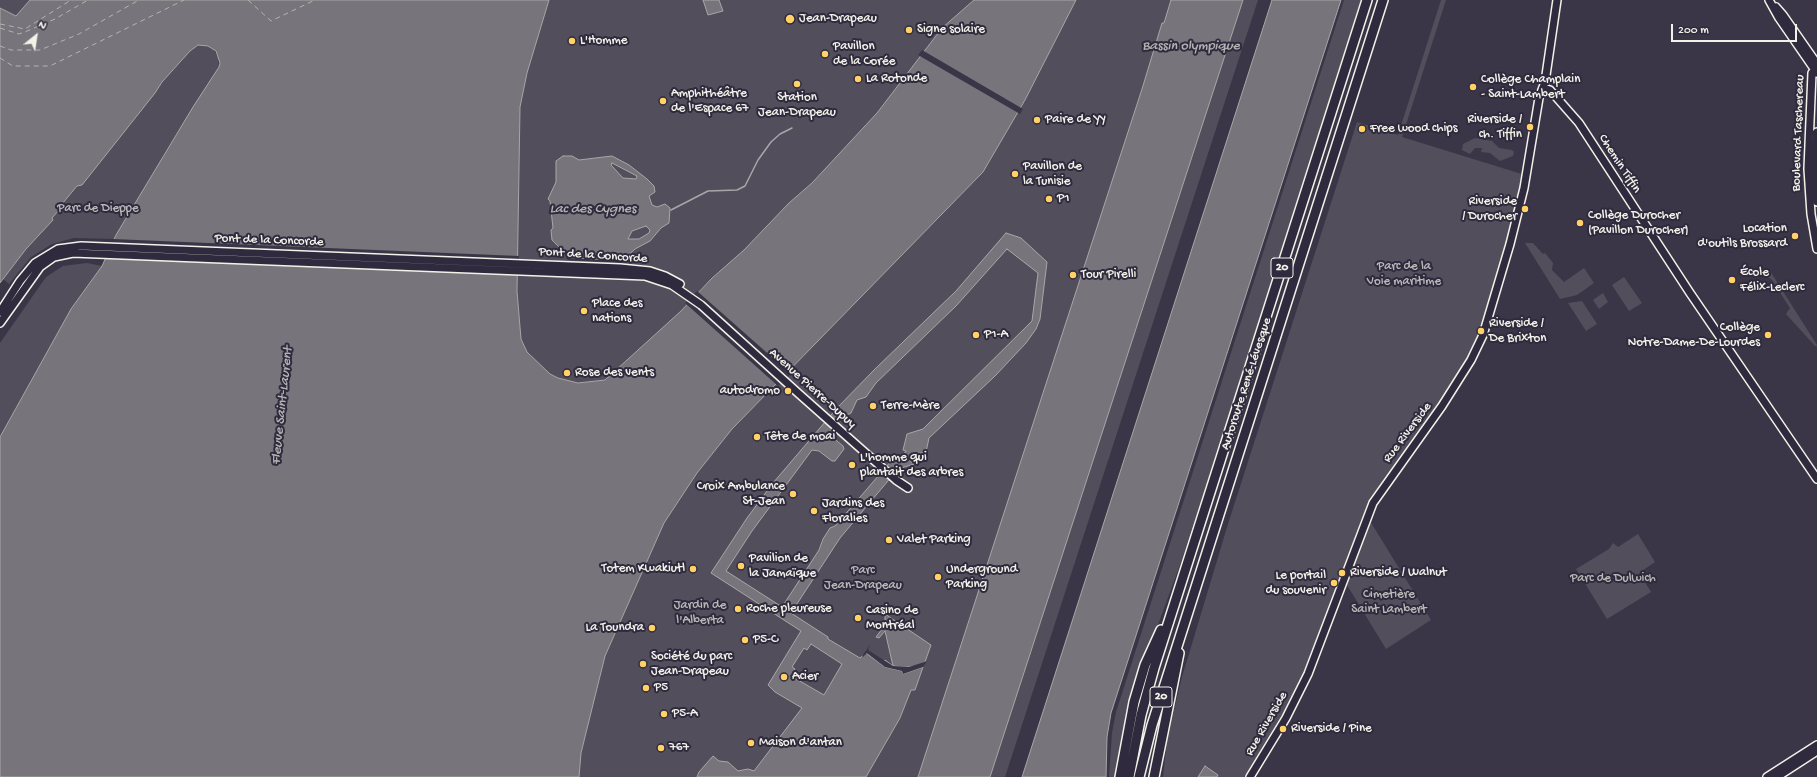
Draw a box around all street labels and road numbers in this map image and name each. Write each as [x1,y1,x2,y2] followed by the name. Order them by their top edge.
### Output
[1789,74,1809,192] street label: Boulevard Taschereau
[1594,132,1644,196] street label: Chemin Tiffin
[214,231,324,251] street label: Pont de la Concorde
[538,244,648,268] street label: Pont de la Concorde
[1271,258,1293,278] road number: 20
[1218,316,1276,452] street label: Autoroute René-Lévesque
[765,346,859,432] street label: Avenue Pierre-Dupuy
[1380,400,1436,466] street label: Rue Riverside
[1150,687,1172,707] road number: 20
[1242,689,1292,759] street label: Rue Riverside

